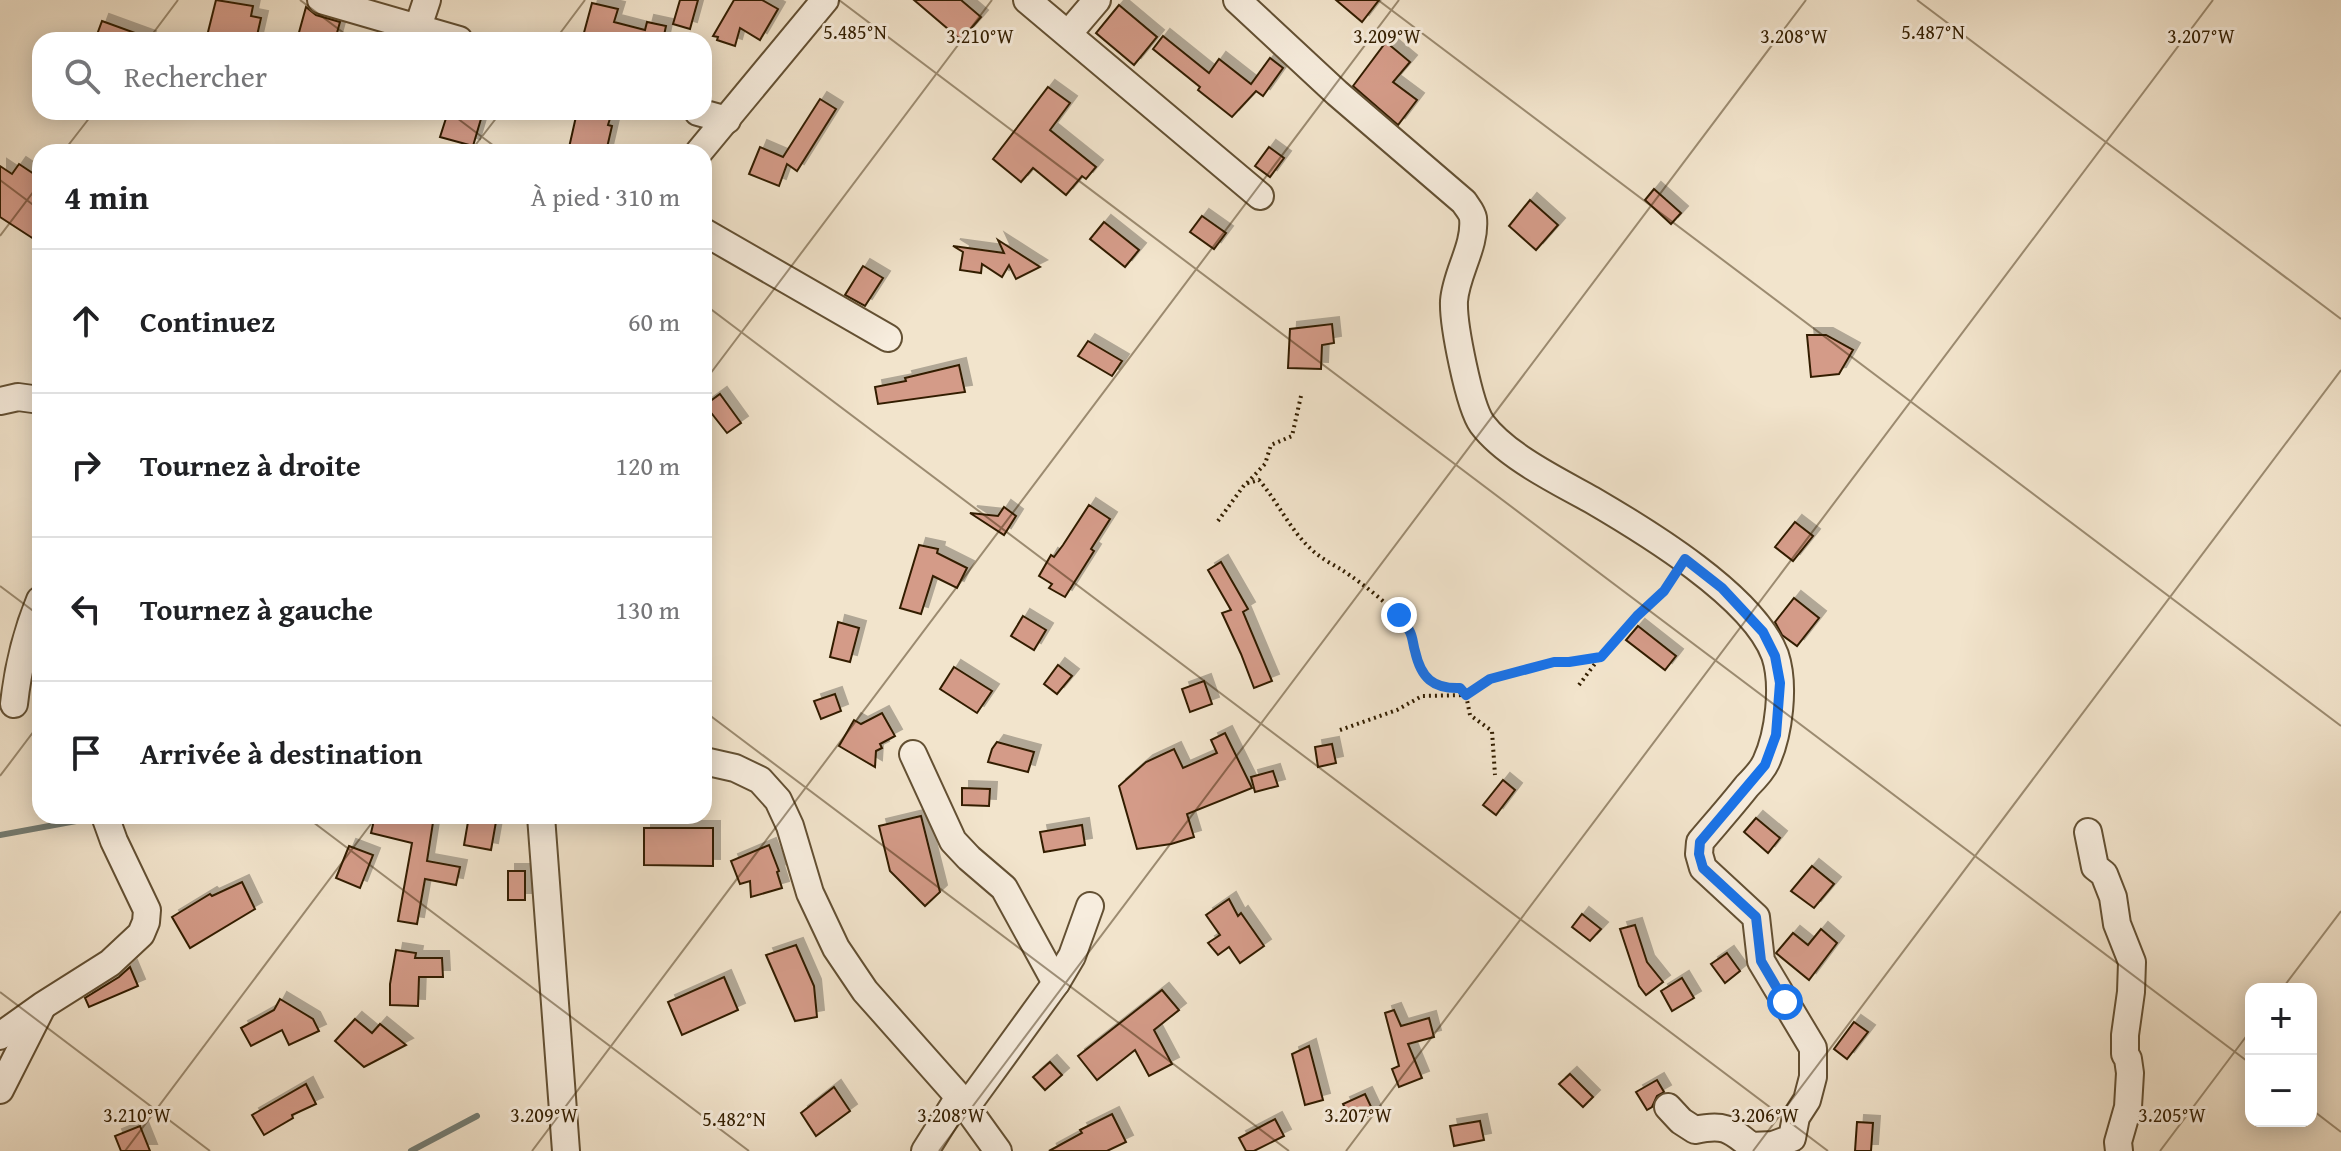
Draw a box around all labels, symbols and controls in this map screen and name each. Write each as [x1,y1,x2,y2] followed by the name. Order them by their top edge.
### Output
[823,17,887,46] text: 5.485°N
[1901,17,1965,46] text: 5.487°N
[946,21,1014,50] text: 3.210°W
[1353,21,1421,50] text: 3.209°W
[1760,21,1828,50] text: 3.208°W
[2167,21,2235,50] text: 3.207°W
[32,32,712,120] search box
[60,54,104,98] icon: search
[124,54,267,98] text: Rechercher
[64,172,149,221] text: 4 min
[531,177,680,216] text: À pied · 310 m
[64,299,108,343] icon: ahead
[140,299,275,343] text: Continuez
[628,302,680,341] text: 60 m
[64,443,108,487] icon: right
[140,443,361,487] text: Tournez à droite
[615,446,680,485] text: 120 m
[64,587,108,631] icon: left
[140,587,373,631] text: Tournez à gauche
[615,590,680,629] text: 130 m
[1381,597,1417,633] route end
[64,731,108,775] icon: arrive
[140,731,422,775] text: Arrivée à destination
[2245,983,2317,1127] map controls
[2245,983,2317,1055] button: +
[1767,984,1803,1020] route start
[2245,1055,2317,1127] button: −
[103,1100,171,1129] text: 3.210°W
[510,1100,578,1129] text: 3.209°W
[917,1100,985,1129] text: 3.208°W
[1324,1100,1392,1129] text: 3.207°W
[1731,1100,1799,1129] text: 3.206°W
[2138,1100,2206,1129] text: 3.205°W
[702,1104,766,1133] text: 5.482°N

